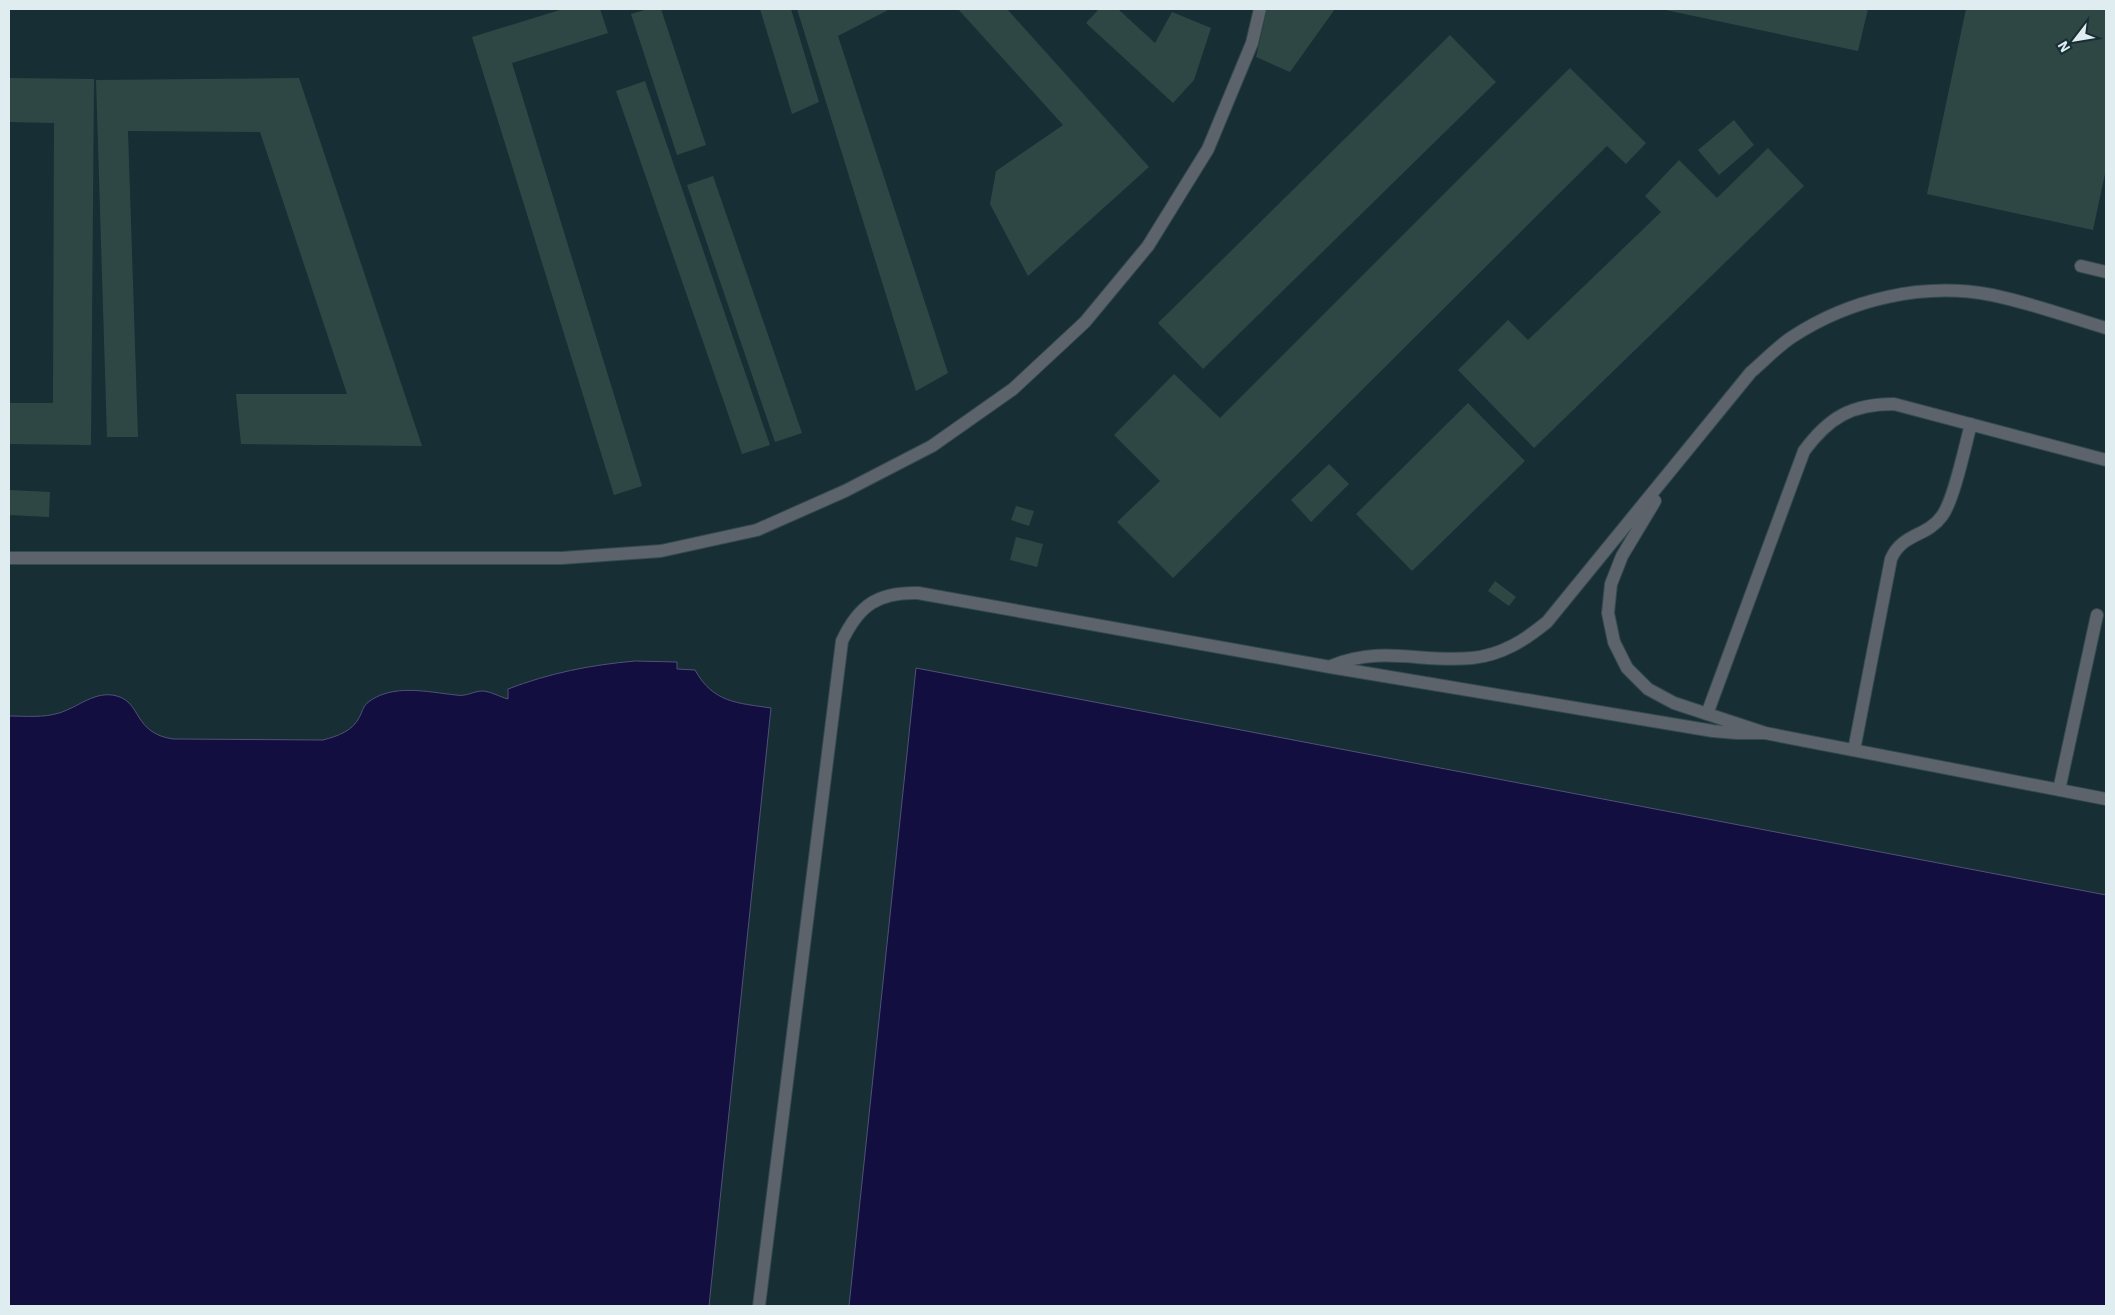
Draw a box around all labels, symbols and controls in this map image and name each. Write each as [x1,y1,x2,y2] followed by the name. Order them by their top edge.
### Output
[2050,15,2100,65] north arrow
[2054,38,2074,56] text: N

